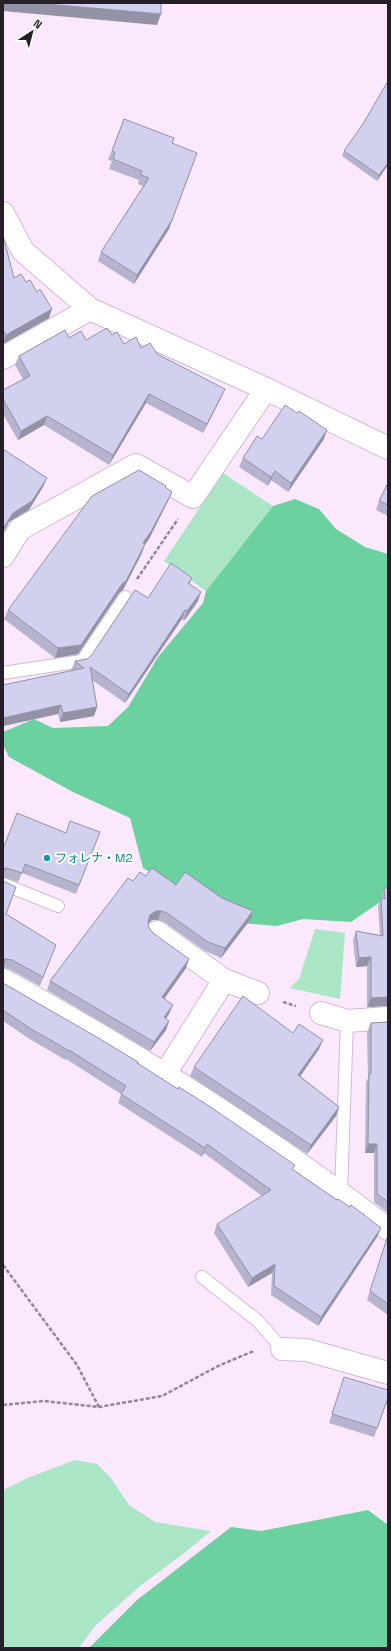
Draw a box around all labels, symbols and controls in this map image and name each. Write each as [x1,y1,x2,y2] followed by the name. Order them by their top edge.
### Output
[12,12,52,52] north arrow
[31,16,45,32] text: N
[55,850,133,866] place label: フォレナ・M2
[42,853,52,863] marker: フォレナ・M2

